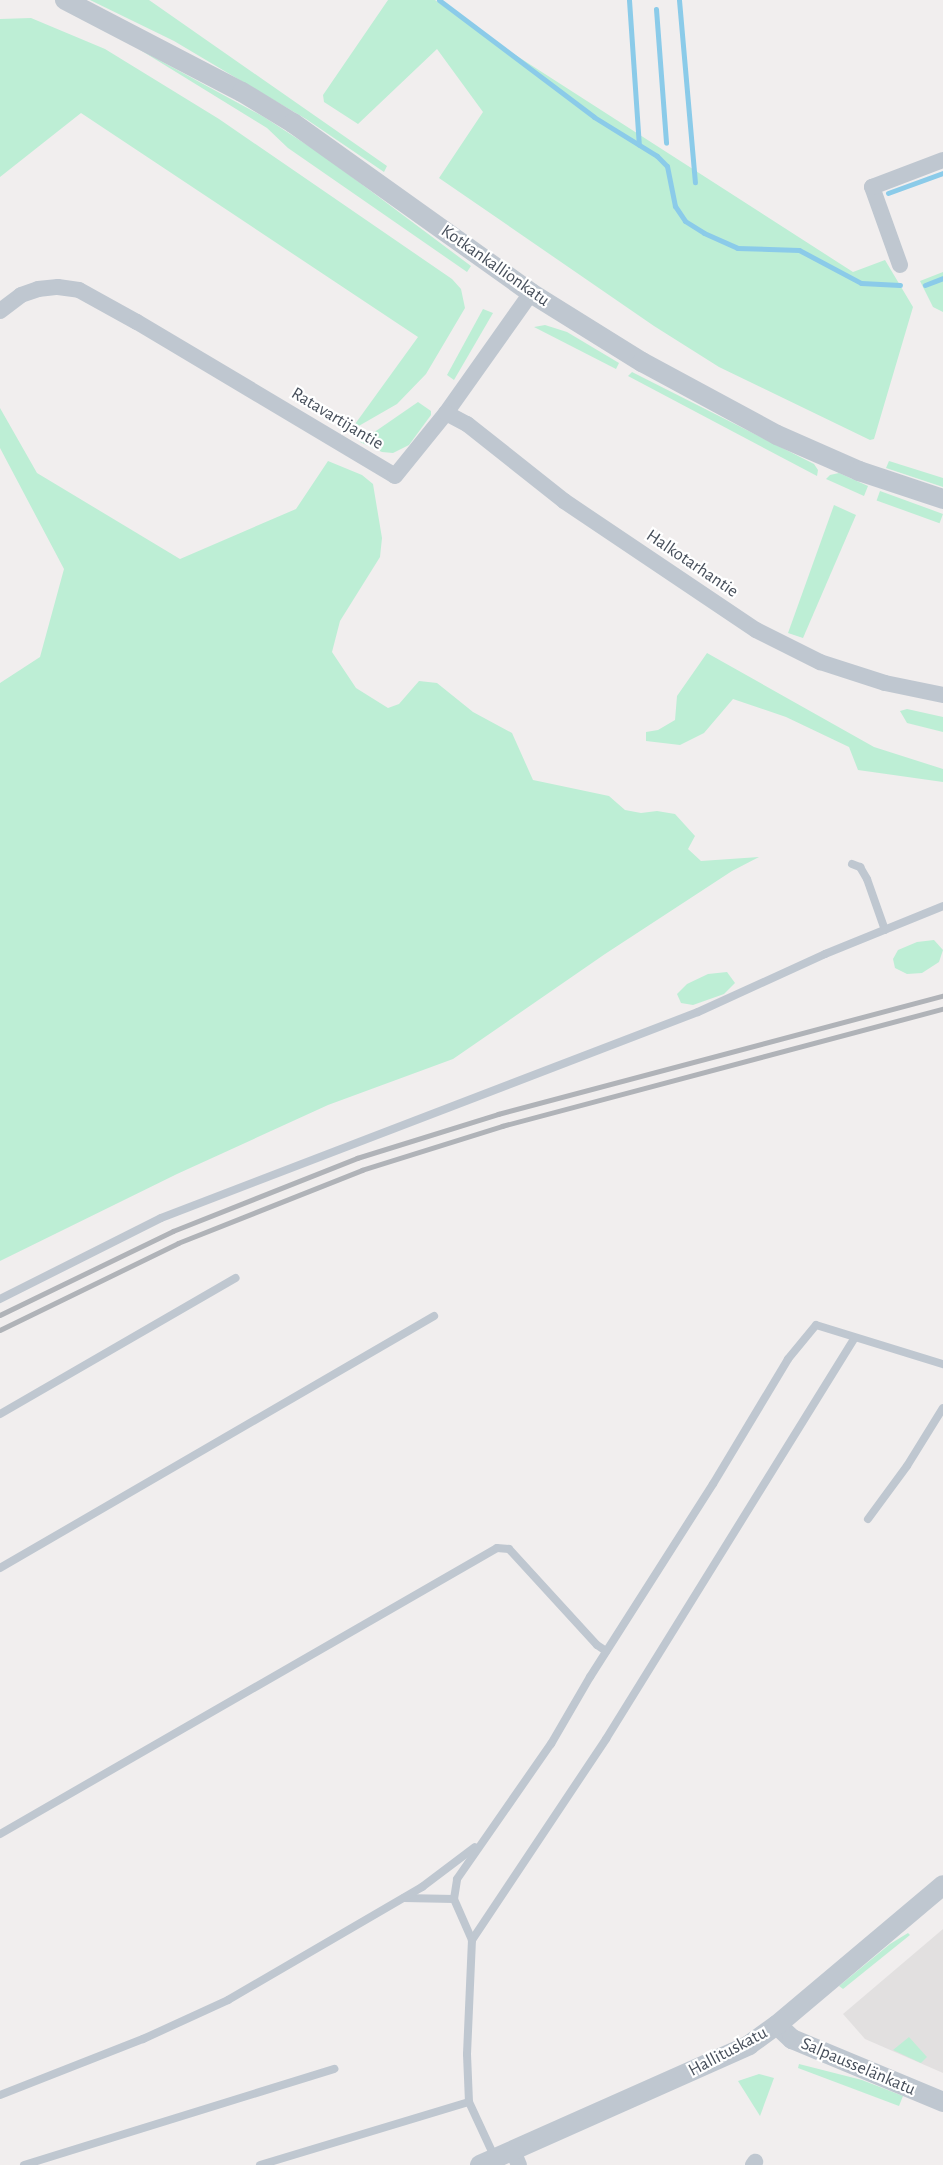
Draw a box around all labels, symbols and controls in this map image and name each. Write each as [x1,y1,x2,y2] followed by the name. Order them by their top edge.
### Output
[436,221,554,311] street label: Kotkankallionkatu
[287,383,387,455] street label: Ratavartijantie
[642,525,742,603] street label: Halkotarhantie
[685,2022,771,2082] street label: Hallituskatu
[798,2033,918,2101] street label: Salpausselänkatu

